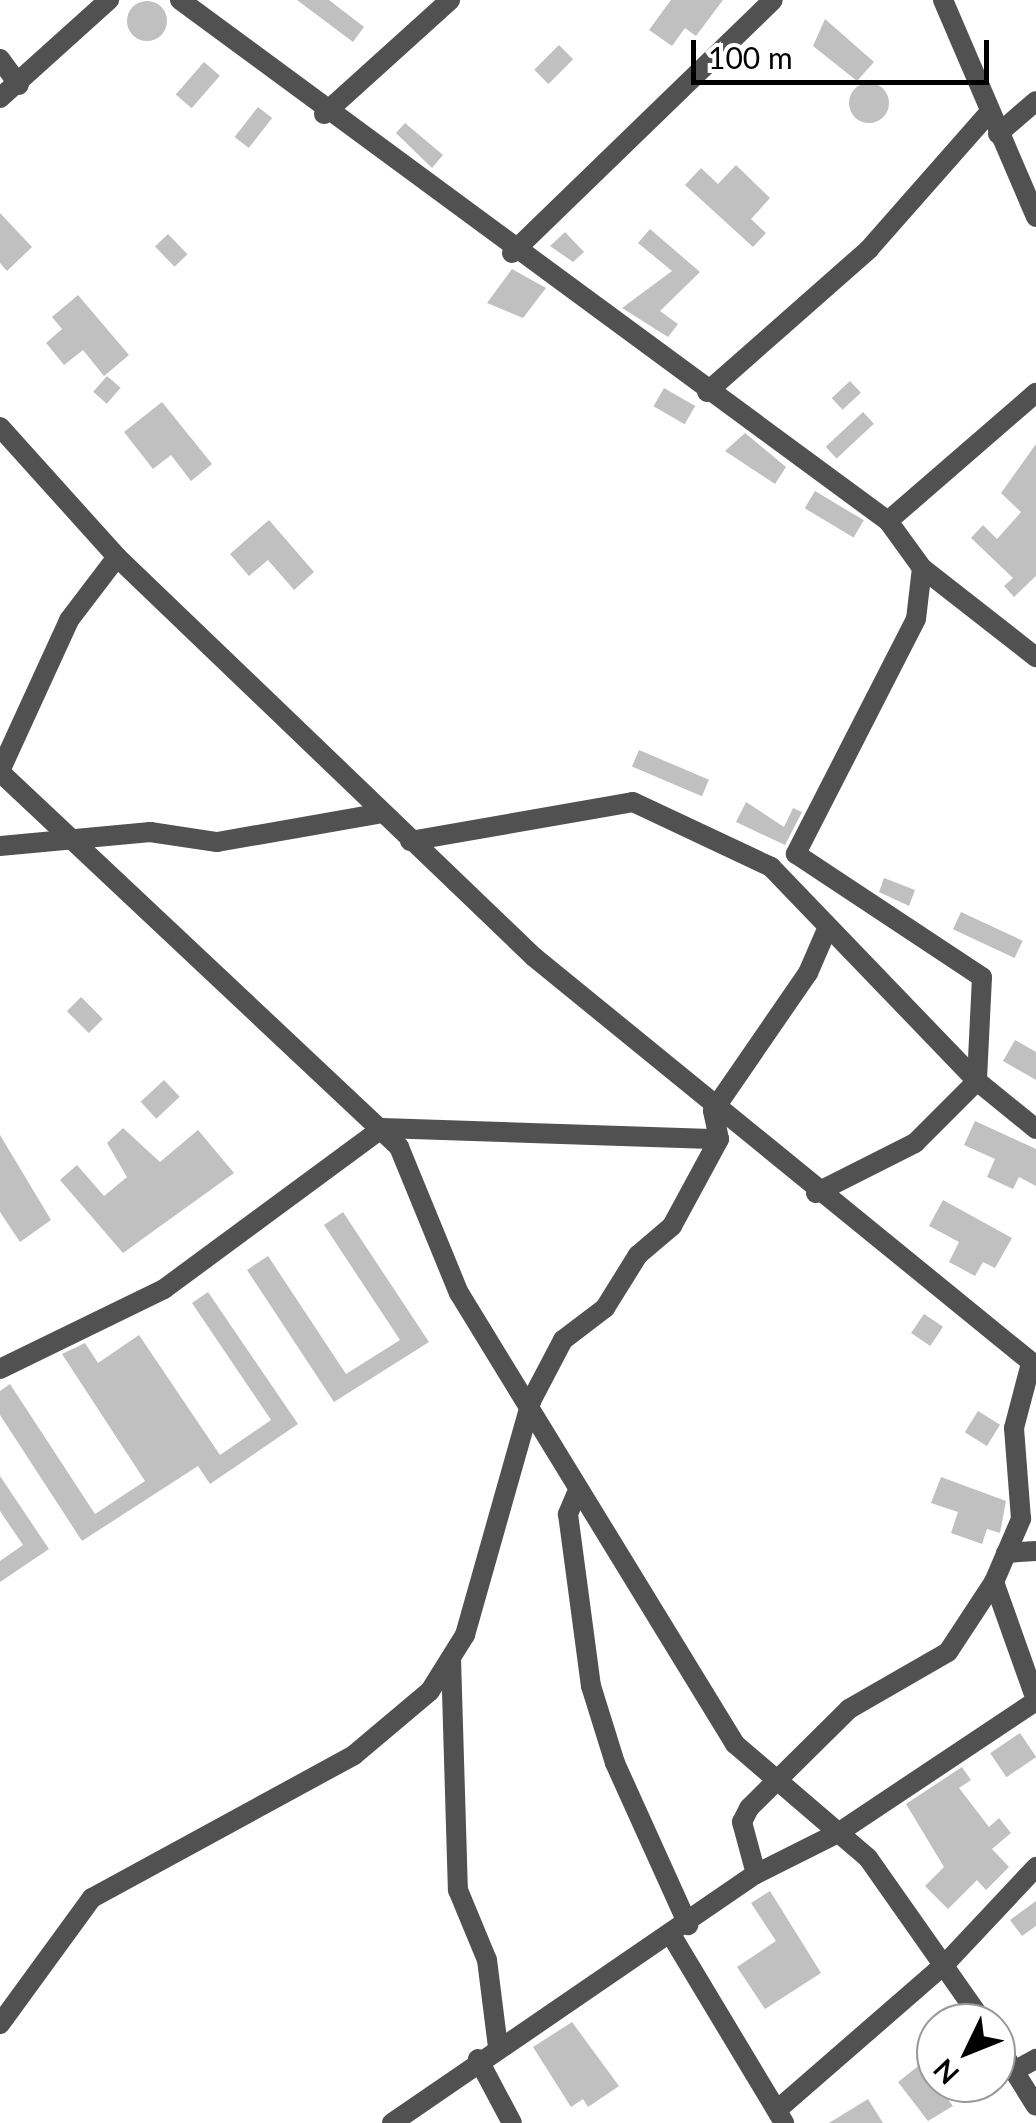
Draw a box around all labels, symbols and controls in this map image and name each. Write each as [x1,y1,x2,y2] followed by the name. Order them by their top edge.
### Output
[696,20,994,82] scale bar
[708,39,793,75] text: 100 m
[916,2003,1016,2103] north arrow
[926,2053,965,2092] text: N

